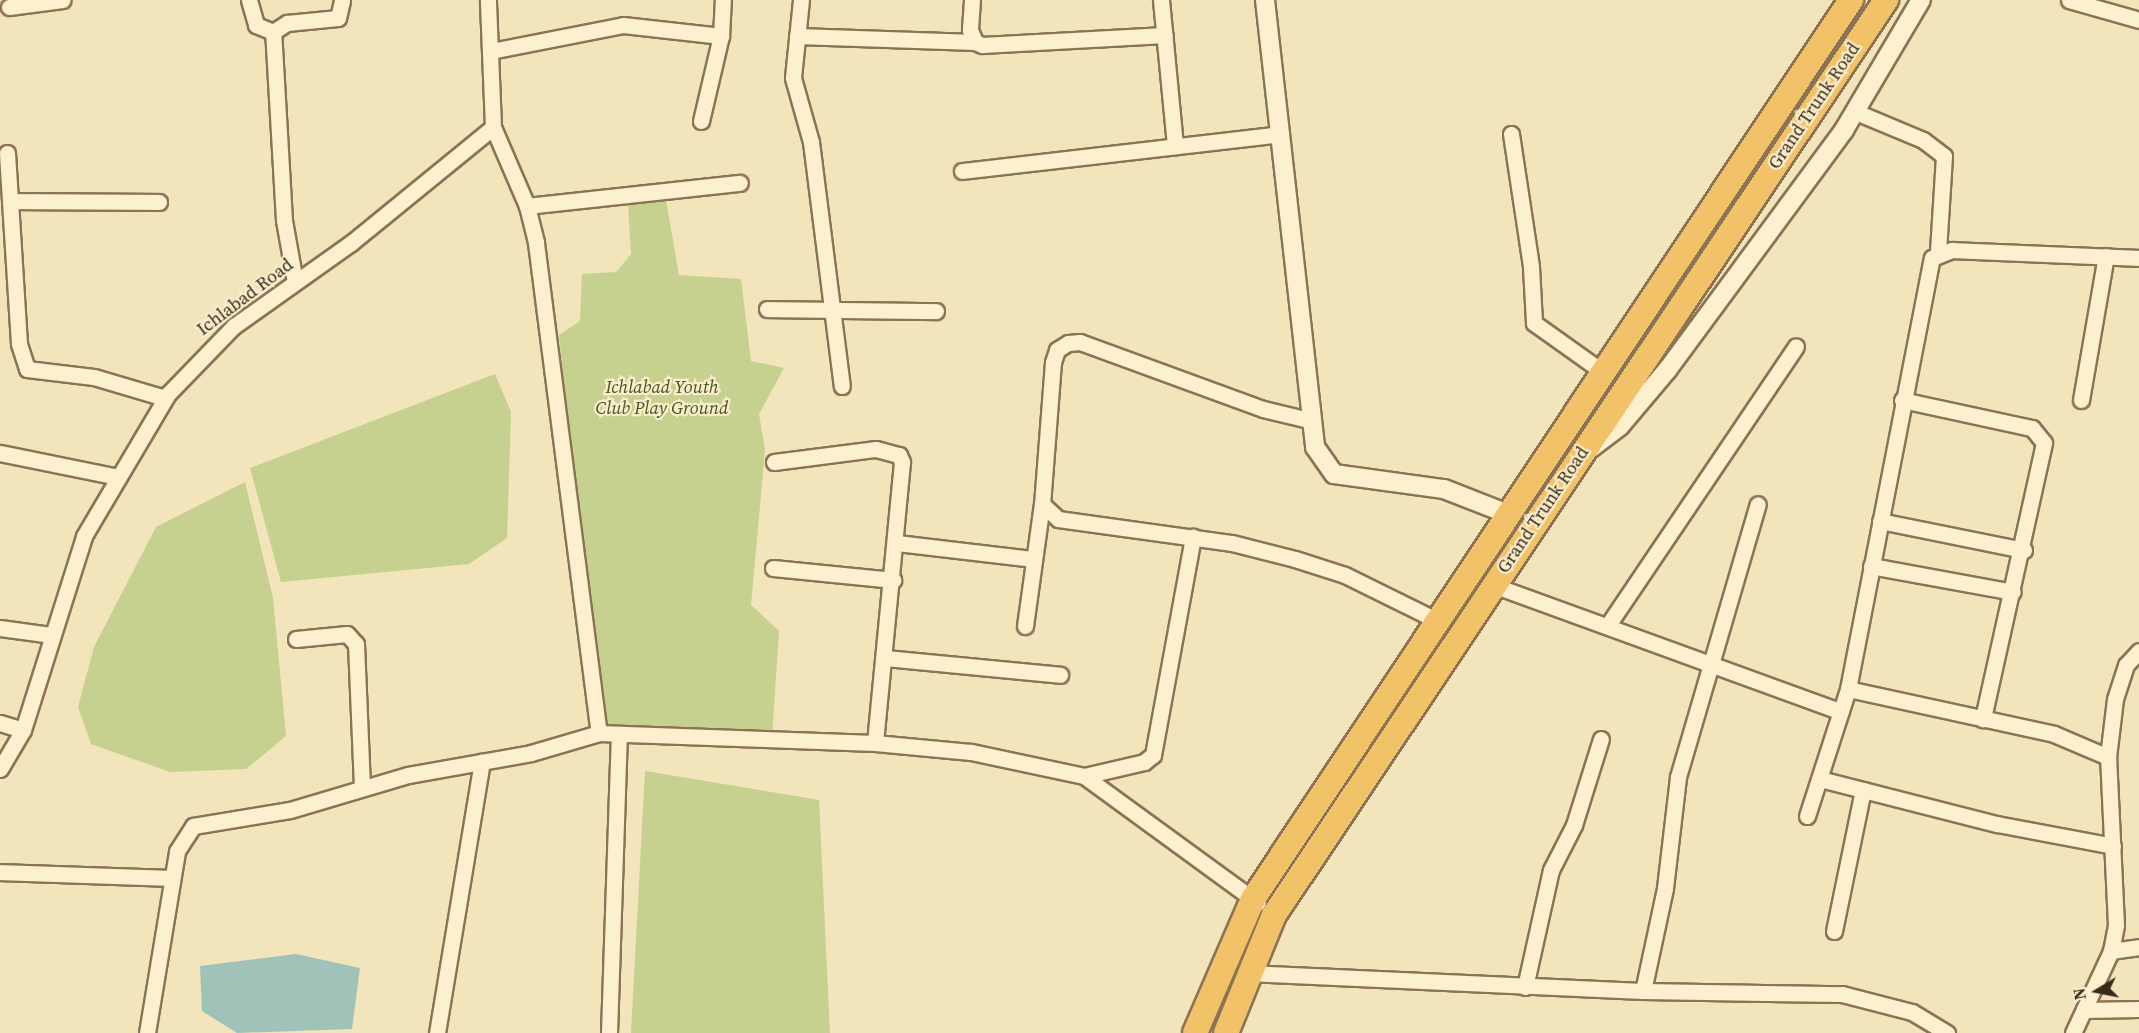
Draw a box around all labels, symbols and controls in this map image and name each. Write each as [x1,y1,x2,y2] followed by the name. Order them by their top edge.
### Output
[1764,39,1864,173] street label: Grand Trunk Road
[193,254,297,340] street label: Ichlabad Road
[596,377,728,420] park label: Ichlabad Youth Club Play Ground
[1493,443,1593,577] street label: Grand Trunk Road
[2067,961,2127,1021] north arrow
[2067,986,2091,1002] text: N

